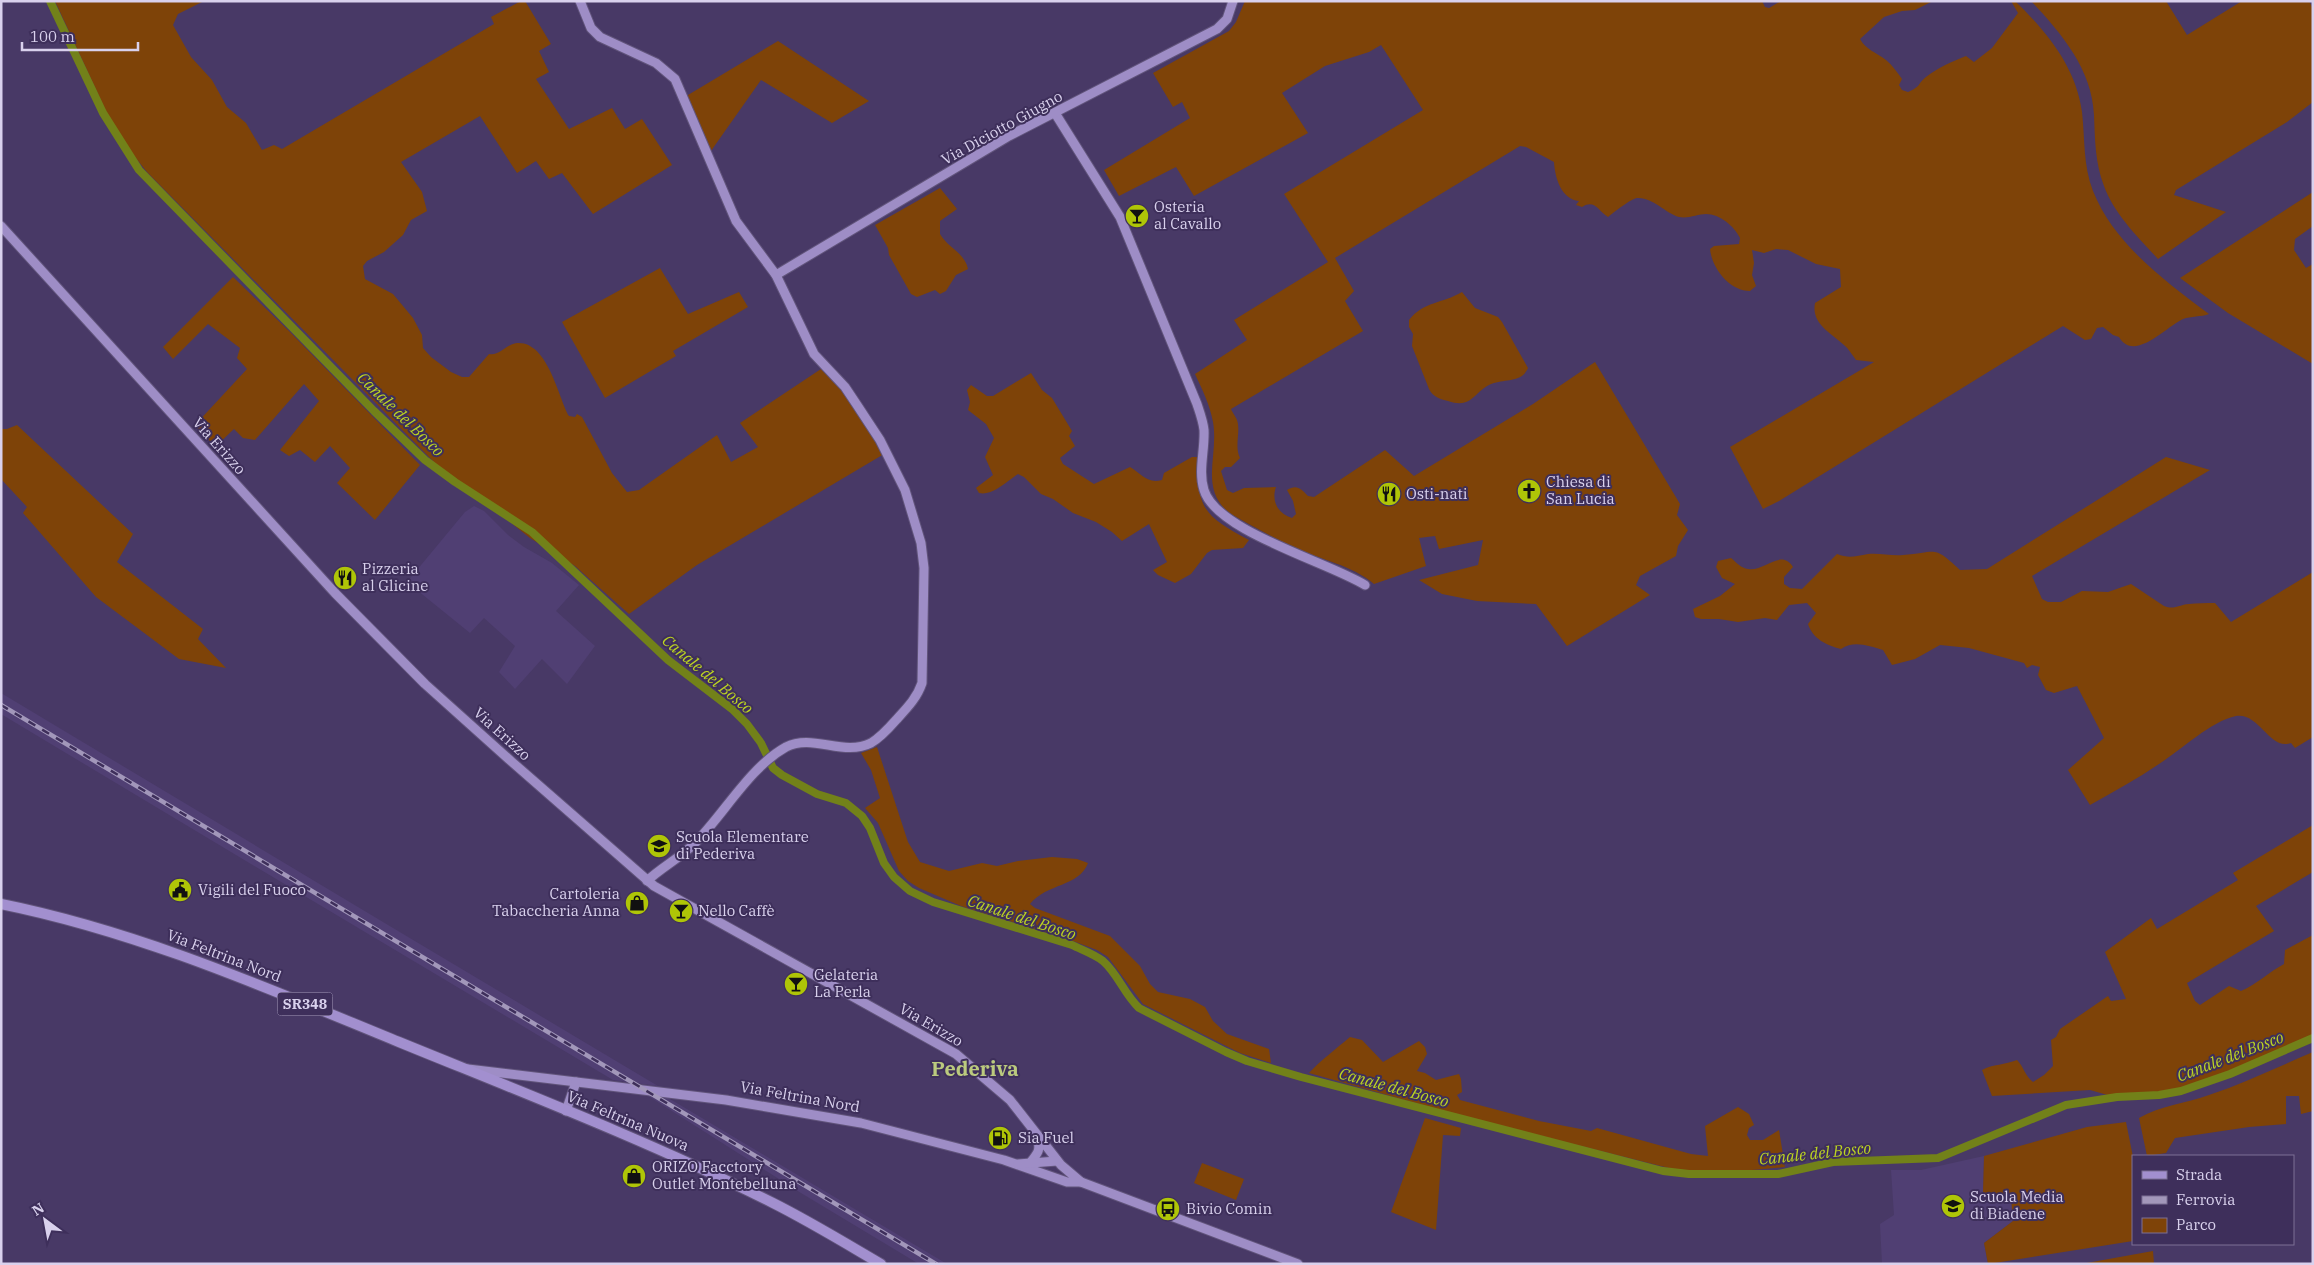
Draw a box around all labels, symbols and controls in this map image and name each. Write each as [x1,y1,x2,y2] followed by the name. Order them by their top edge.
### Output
[22,20,139,52] scale bar
[30,27,75,46] text: 100 m
[938,86,1066,169] street label: Via Diciotto Giugno
[1154,197,1221,233] place label: Osteria al Cavallo
[1124,203,1150,229] bar icon: Osteria al Cavallo
[353,368,449,460] water label: Canale del Bosco
[189,413,250,478] street label: Via Erizzo
[1546,472,1615,508] place label: Chiesa di San Lucia
[1516,478,1542,504] church icon: Chiesa di San Lucia
[1376,481,1402,507] restaurant icon: Osti-nati
[1406,484,1468,503] place label: Osti-nati
[362,559,428,595] place label: Pizzeria al Glicine
[332,565,358,591] restaurant icon: Pizzeria al Glicine
[658,630,758,718] water label: Canale del Bosco
[470,703,535,764] street label: Via Erizzo
[676,827,809,863] place label: Scuola Elementare di Pederiva
[646,833,672,859] school or university icon: Scuola Elementare di Pederiva
[167,877,193,903] public building icon: Vigili del Fuoco
[198,880,306,899] place label: Vigili del Fuoco
[492,884,620,920] place label: Cartoleria Tabaccheria Anna
[624,890,650,916] shop icon: Cartoleria Tabaccheria Anna
[965,890,1079,944] water label: Canale del Bosco
[668,898,694,924] bar icon: Nello Caffè
[698,901,775,920] place label: Nello Caffè
[164,925,284,986] street label: Via Feltrina Nord
[814,965,878,1001] place label: Gelateria La Perla
[783,971,809,997] bar icon: Gelateria La Perla
[278,992,332,1016] road number: SR348
[896,999,967,1050] street label: Via Erizzo
[2174,1026,2286,1086] water label: Canale del Bosco
[931,1055,1019,1082] district label: Pederiva
[1337,1063,1451,1111] water label: Canale del Bosco
[739,1077,861,1116] street label: Via Feltrina Nord
[564,1086,692,1155] street label: Via Feltrina Nuova
[987,1125,1013,1151] fuel station icon: Sia Fuel
[1018,1128,1074,1147] place label: Sia Fuel
[1758,1137,1872,1169] water label: Canale del Bosco
[2132,1155,2294,1245] legend
[652,1157,796,1193] place label: ORIZO Facctory Outlet Montebelluna
[621,1163,647,1189] shop icon: ORIZO Facctory Outlet Montebelluna
[2176,1165,2222,1184] text: Strada
[1970,1187,2064,1223] place label: Scuola Media di Biadene
[2176,1190,2235,1209] text: Ferrovia
[1940,1193,1966,1219] school or university icon: Scuola Media di Biadene
[20,1195,70,1245] north arrow
[1155,1196,1181,1222] bus stop icon: Bivio Comin
[29,1198,48,1220] text: N
[1186,1199,1273,1218] place label: Bivio Comin
[2176,1215,2216,1234] text: Parco

